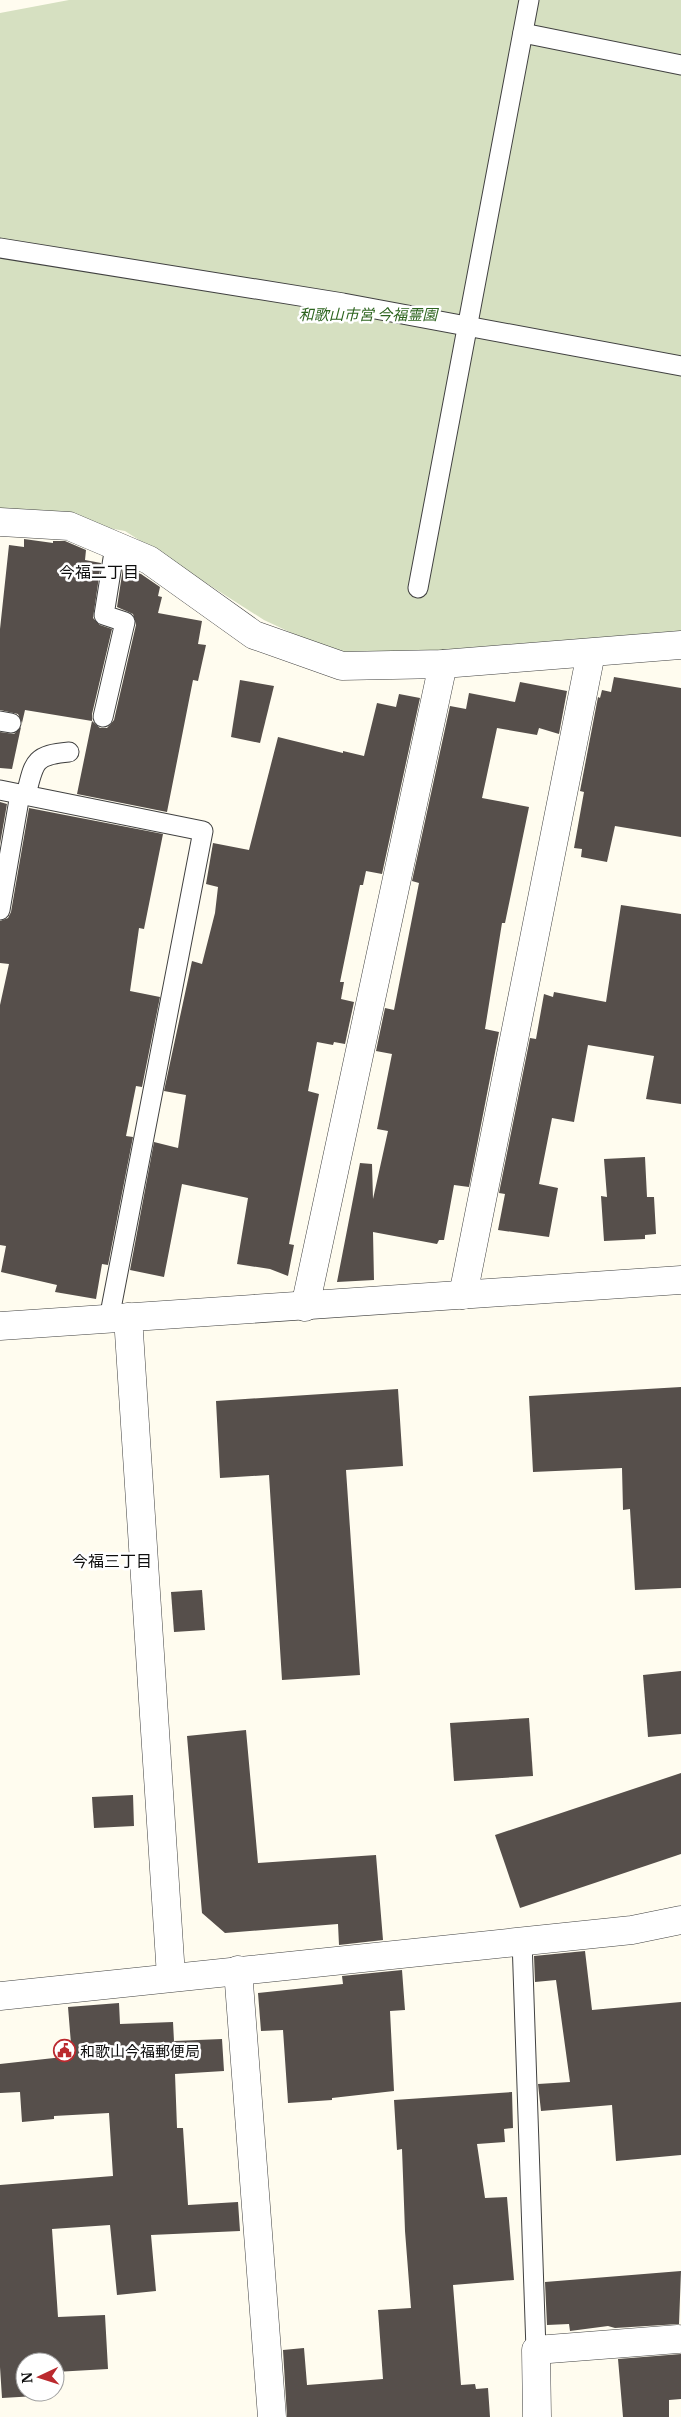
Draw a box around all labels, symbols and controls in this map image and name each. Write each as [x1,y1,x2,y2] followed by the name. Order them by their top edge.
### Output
[299,305,439,324] park label: 和歌山市営 今福霊園
[59,562,139,582] district label: 今福二丁目
[72,1551,152,1571] district label: 今福三丁目
[52,2039,76,2063] public building icon: 和歌山今福郵便局
[80,2042,200,2061] place label: 和歌山今福郵便局
[15,2352,65,2402] north arrow
[18,2372,36,2384] text: N

